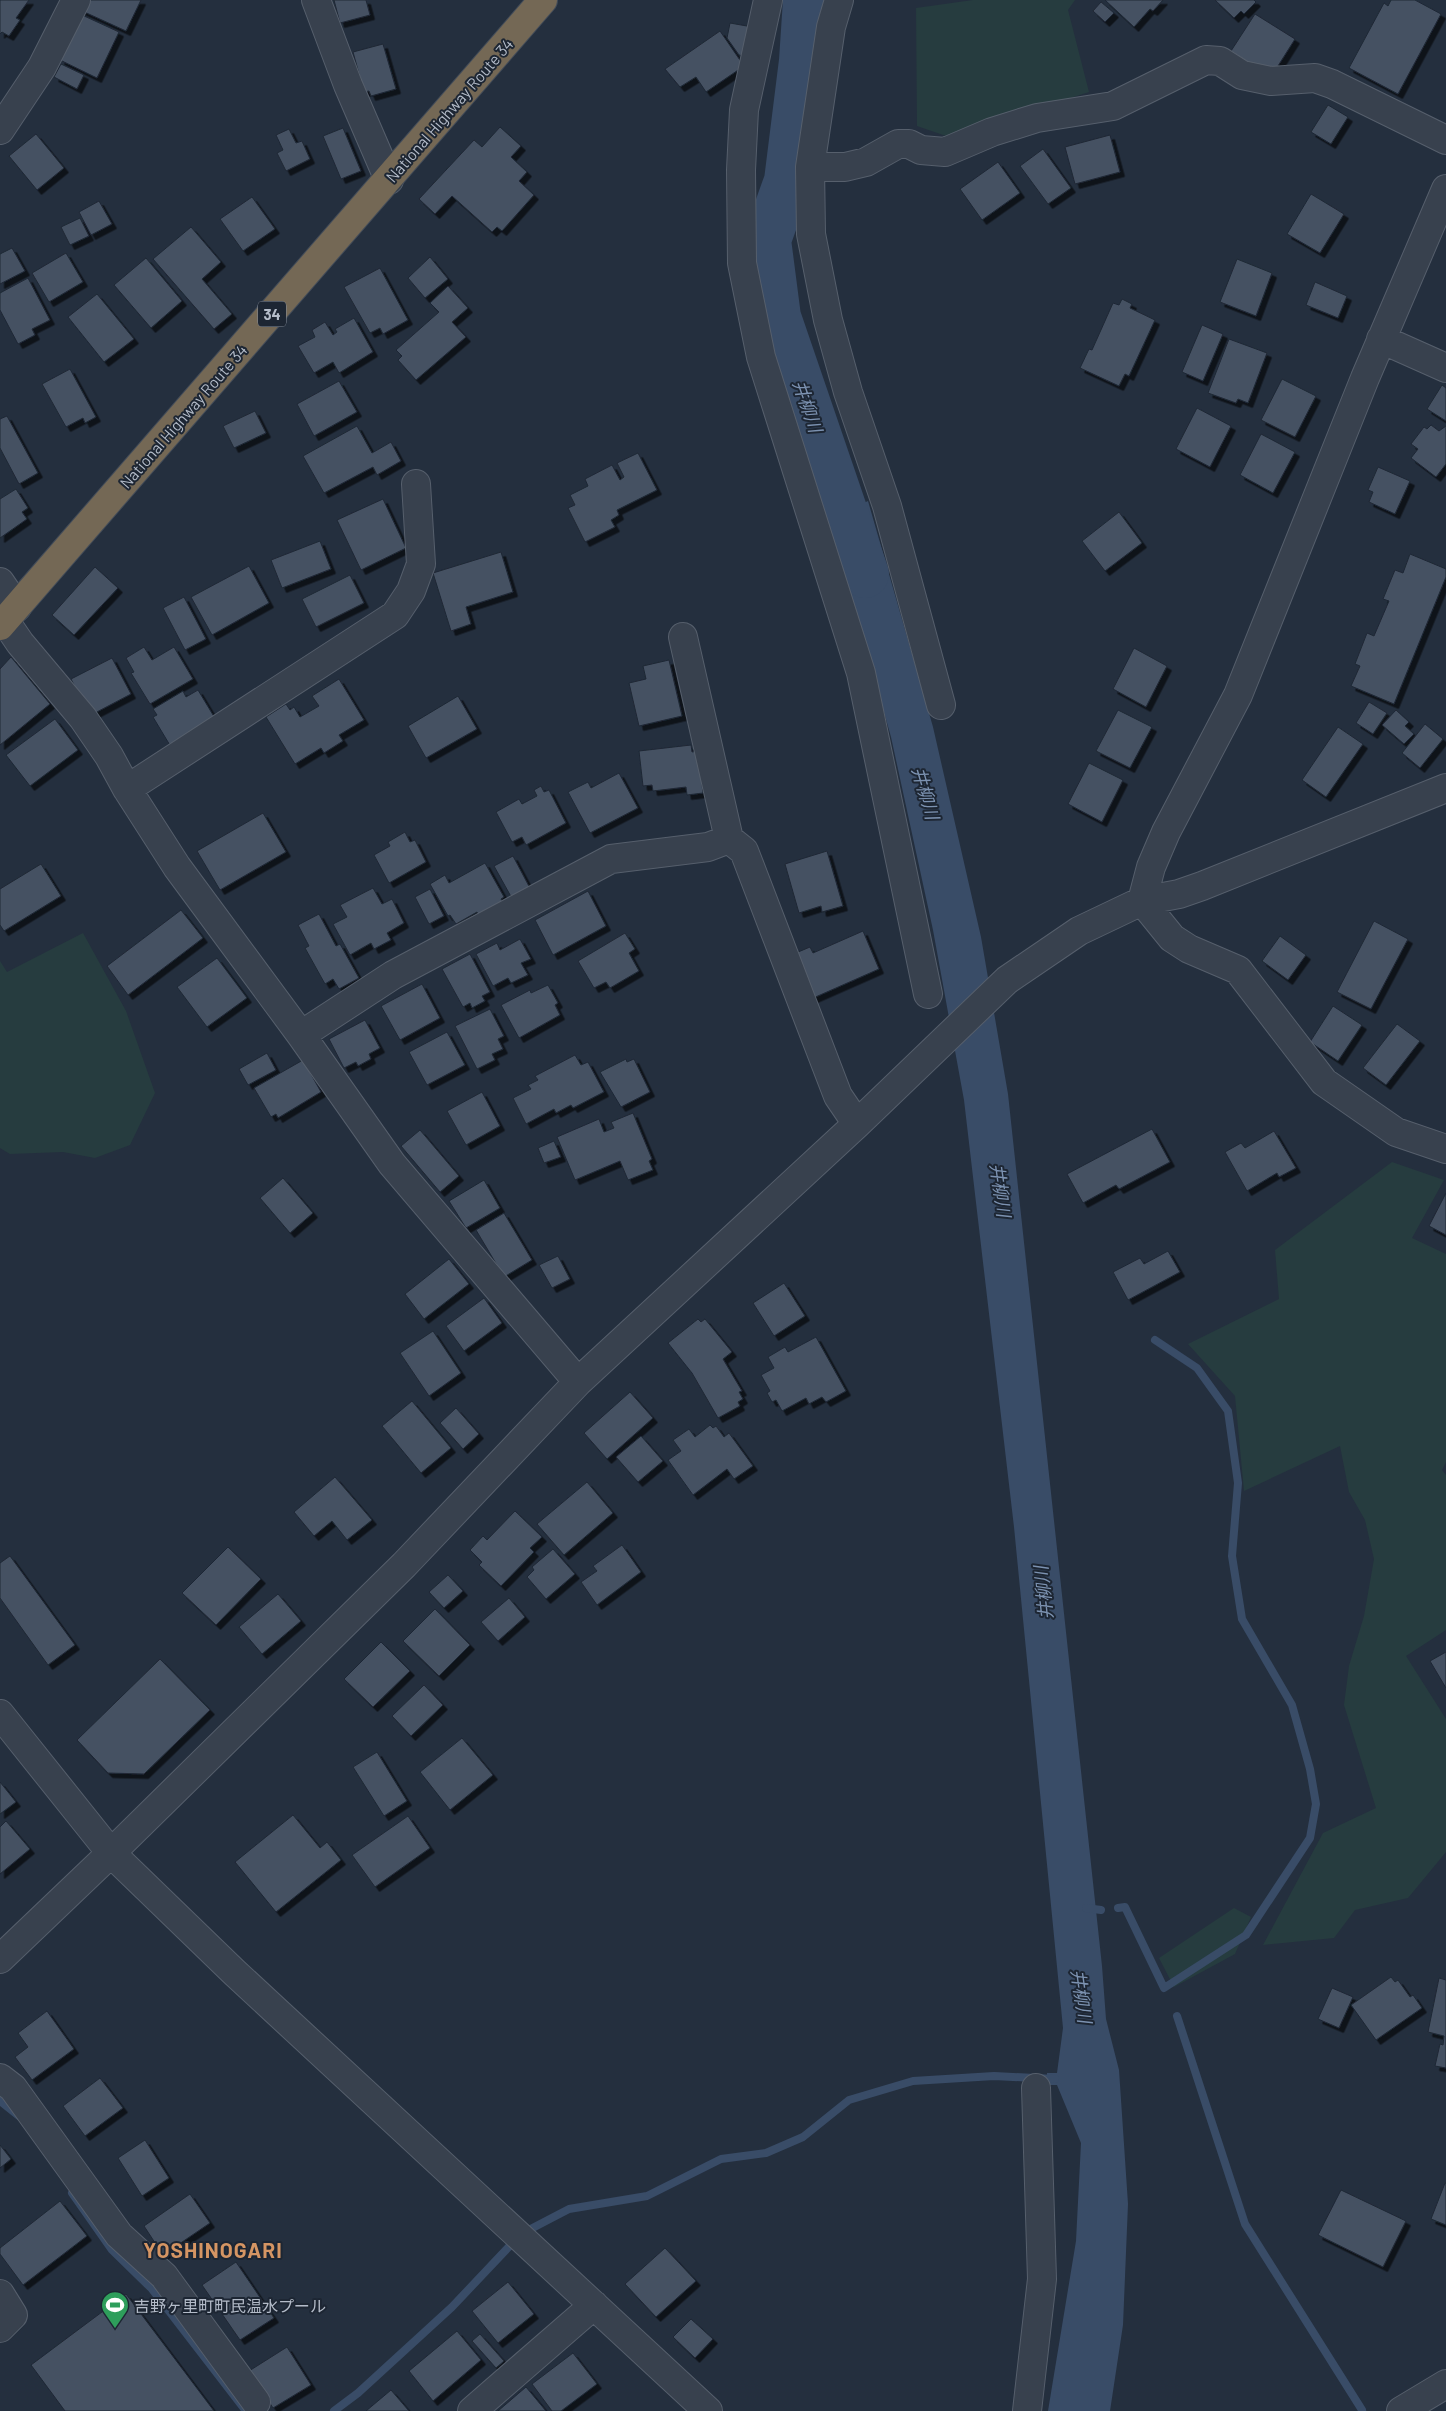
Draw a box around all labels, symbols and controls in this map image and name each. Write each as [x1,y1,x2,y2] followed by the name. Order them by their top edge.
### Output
[381,34,517,186] street label: National Highway Route 34
[258,302,286,326] road number: 34
[115,340,251,492] street label: National Highway Route 34
[789,377,828,437] water label: 井柳川
[908,764,945,824] water label: 井柳川
[986,1162,1016,1220] water label: 井柳川
[1029,1563,1057,1621] water label: 井柳川
[1067,1968,1097,2026] water label: 井柳川
[143,2237,283,2262] district label: YOSHINOGARI
[100,2290,130,2329] sports icon: 吉野ヶ里町町民温水プール
[134,2296,326,2315] place label: 吉野ヶ里町町民温水プール

